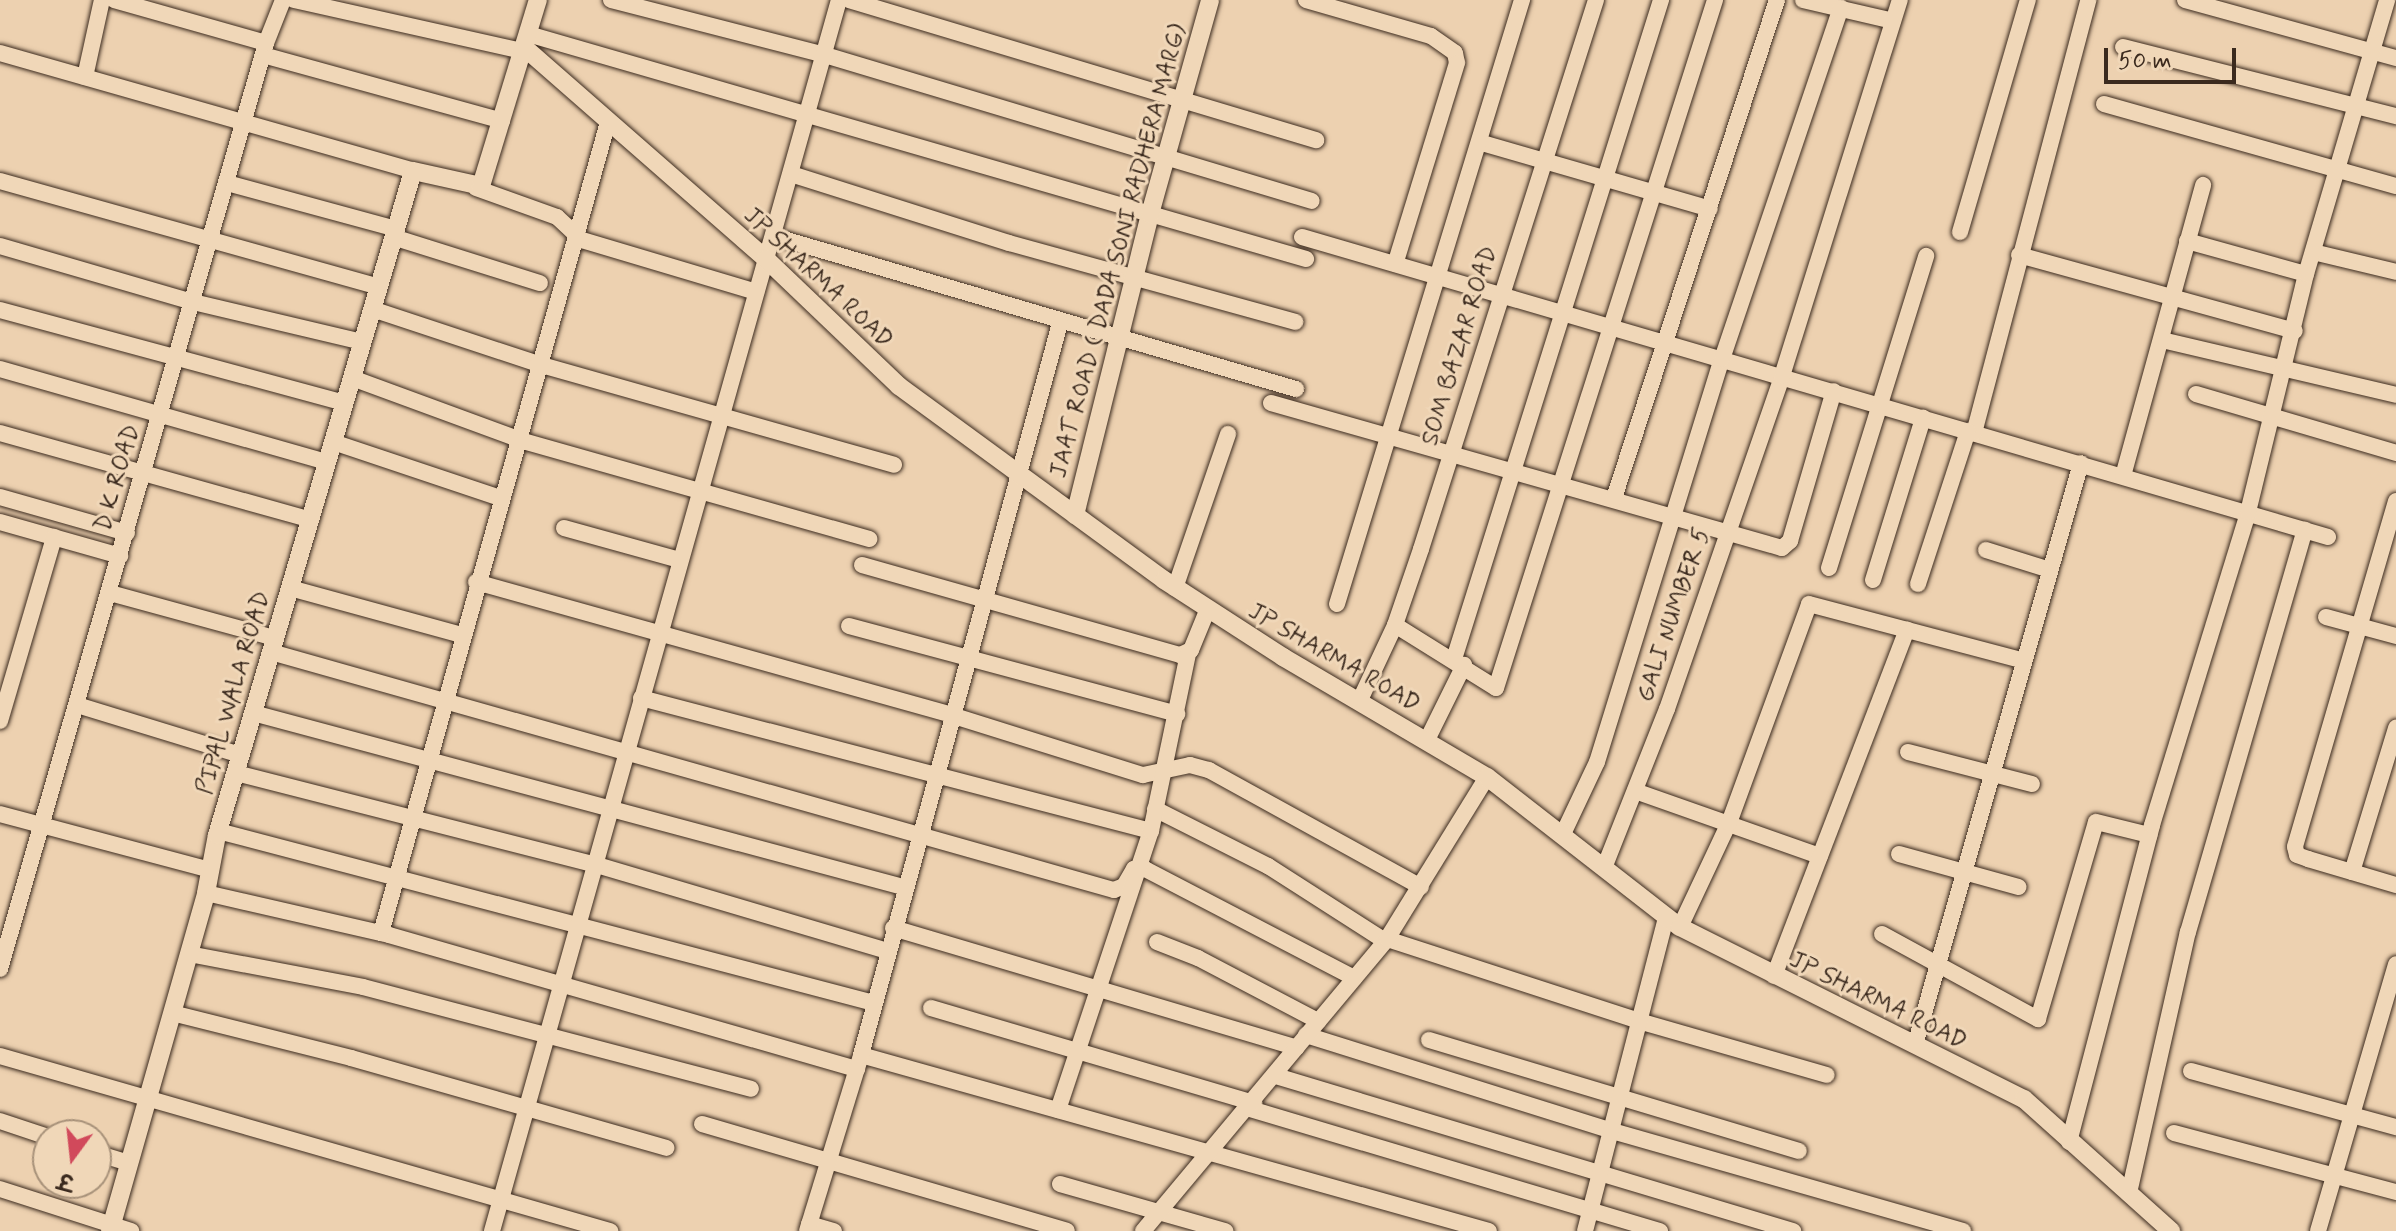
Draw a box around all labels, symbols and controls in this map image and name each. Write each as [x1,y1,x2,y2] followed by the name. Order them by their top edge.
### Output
[1044,18,1194,484] street label: JAAT ROAD ( DADA SONI RADHERA MARG)
[2108,32,2240,82] scale bar
[2118,46,2172,77] text: 50 m
[736,200,900,356] street label: JP SHARMA ROAD
[1417,245,1503,447] street label: SOM BAZAR ROAD
[89,422,147,534] street label: D K ROAD
[1630,522,1718,708] street label: GALI NUMBER 5
[192,590,276,796] street label: PIPAL WALA ROAD
[1242,596,1426,720] street label: JP SHARMA ROAD
[1783,945,1973,1057] street label: JP SHARMA ROAD
[32,1119,112,1199] north arrow
[56,1165,77,1196] text: उ

